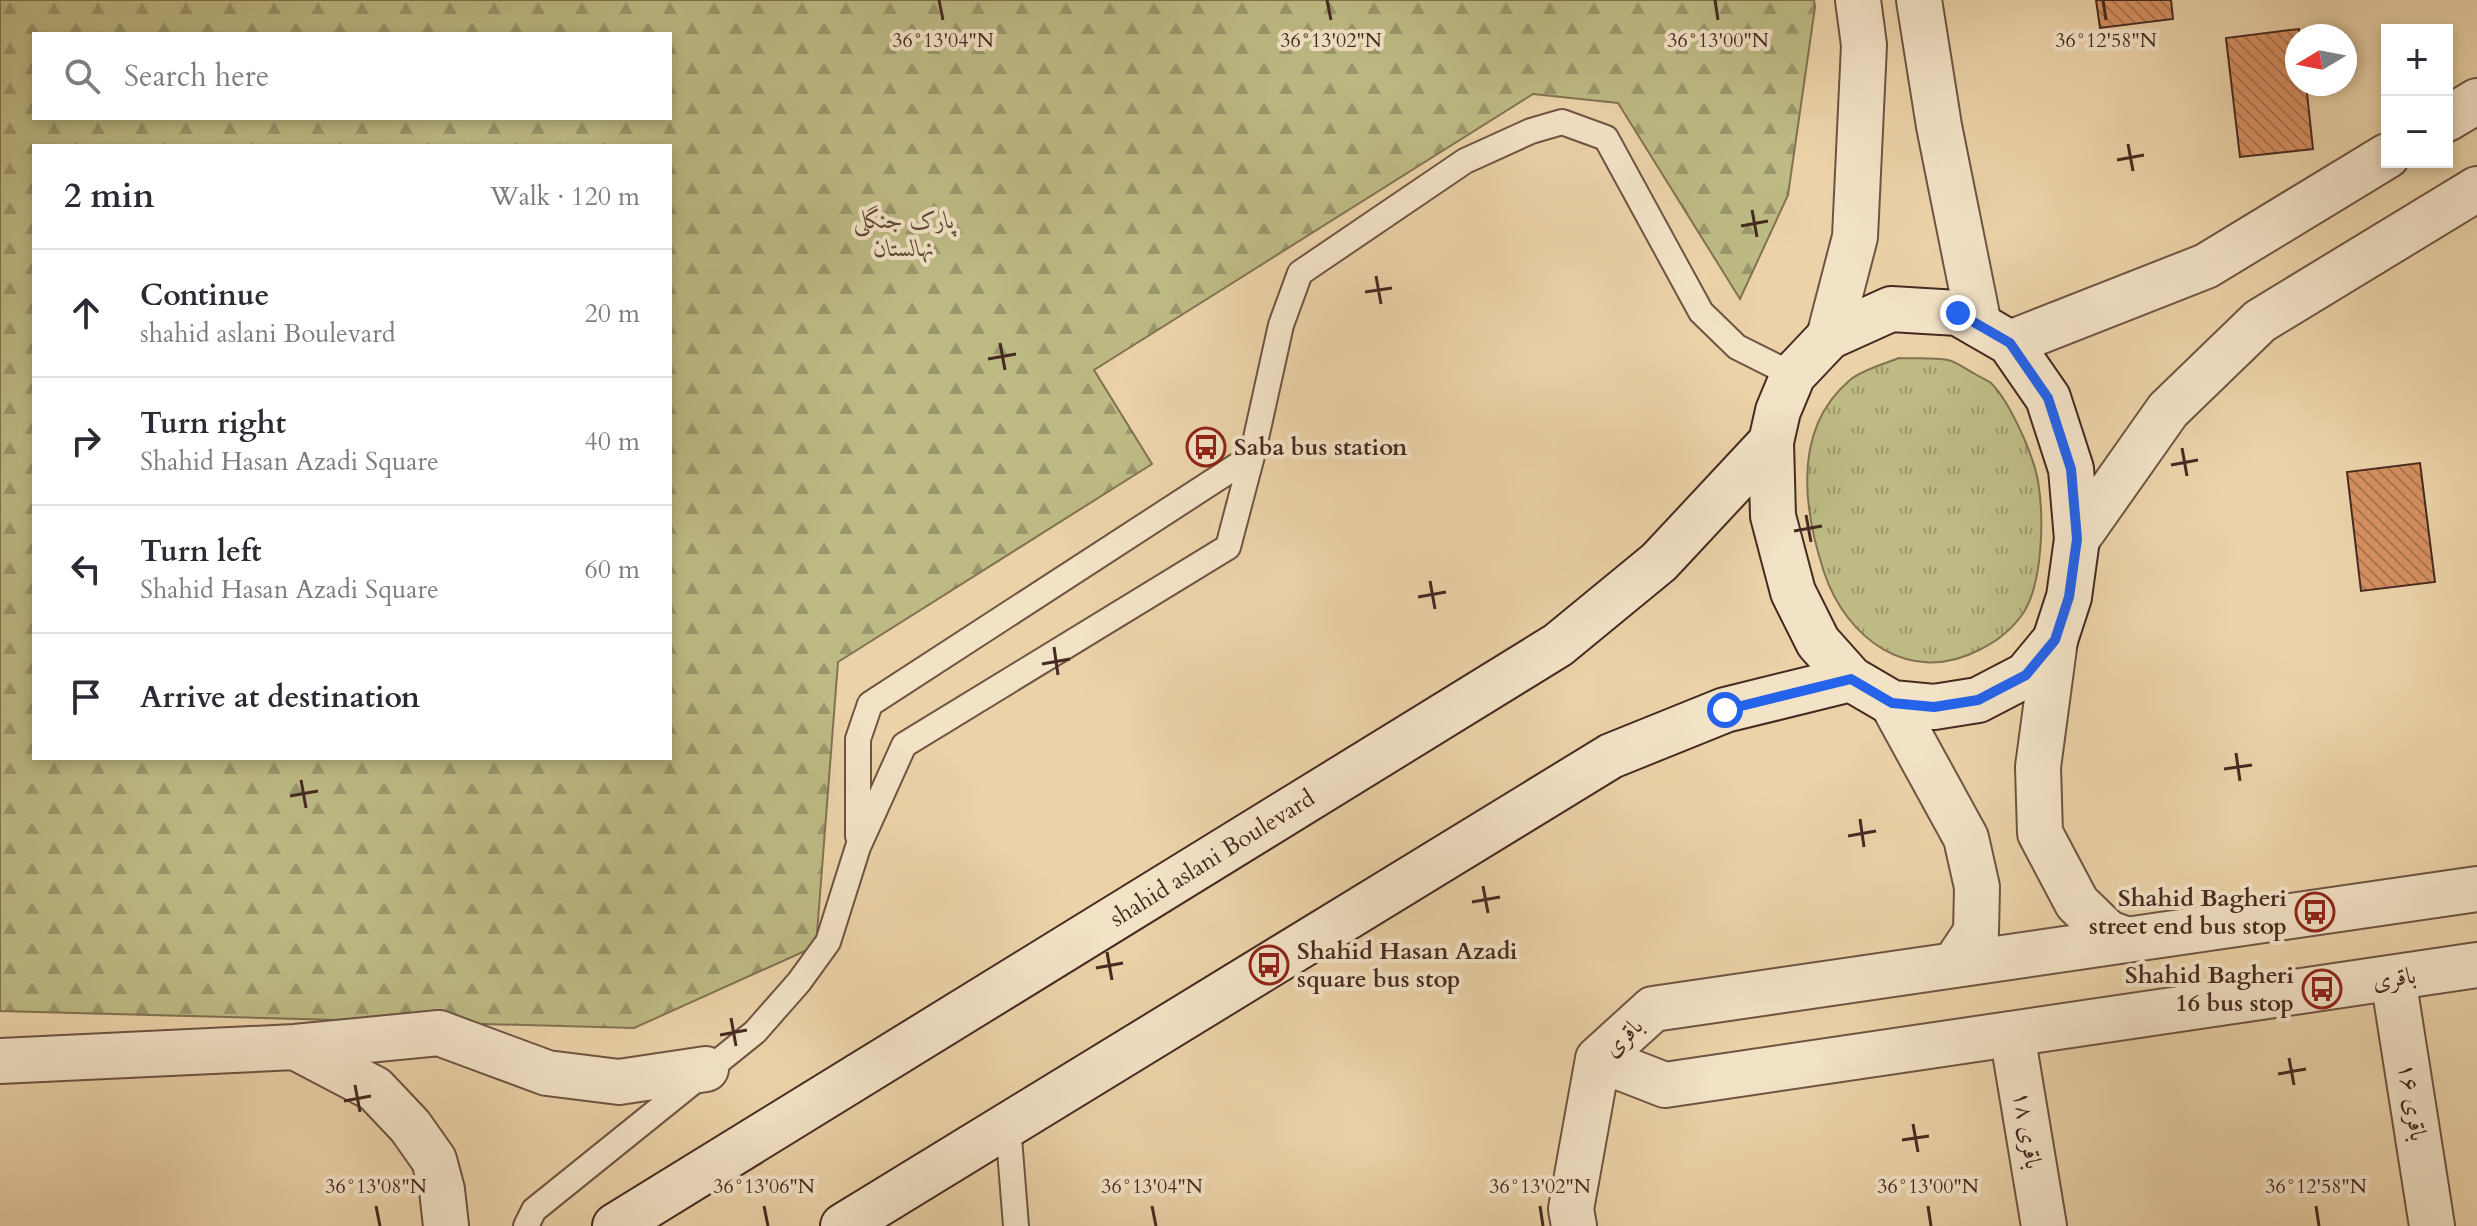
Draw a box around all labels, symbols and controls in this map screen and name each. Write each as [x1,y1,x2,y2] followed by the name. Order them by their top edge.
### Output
[2285,24,2357,96] north arrow
[2381,24,2453,168] map controls
[2381,24,2453,96] button: +
[892,27,994,54] text: 36°13'04"N
[1280,27,1382,54] text: 36°13'02"N
[1667,27,1769,54] text: 36°13'00"N
[2055,27,2157,54] text: 36°12'58"N
[32,32,672,120] search box
[60,54,104,98] icon: search
[124,56,269,97] text: Search here
[2381,96,2453,168] button: −
[64,173,155,219] text: 2 min
[490,179,640,214] text: Walk · 120 m
[853,204,957,265] park label: پارک جنگلی نهالستان
[140,275,269,316] text: Continue
[64,291,108,335] icon: ahead
[1940,295,1976,331] route end
[584,296,640,331] text: 20 m
[140,316,396,351] text: shahid aslani Boulevard
[140,403,286,444] text: Turn right
[64,419,108,463] icon: right
[584,424,640,459] text: 40 m
[1185,426,1227,468] bus stop icon: Saba bus station
[1234,431,1408,464] place label: Saba bus station
[140,444,439,479] text: Shahid Hasan Azadi Square
[140,531,262,572] text: Turn left
[64,547,108,591] icon: left
[584,552,640,587] text: 60 m
[140,572,439,607] text: Shahid Hasan Azadi Square
[64,675,108,719] icon: arrive
[140,677,420,718] text: Arrive at destination
[1707,692,1743,728] route start
[1103,782,1321,935] street label: shahid aslani Boulevard
[2089,882,2287,943] place label: Shahid Bagheri street end bus stop
[2294,891,2336,933] bus stop icon: Shahid Bagheri street end bus stop
[1297,935,1518,996] place label: Shahid Hasan Azadi square bus stop
[1248,944,1290,986] bus stop icon: Shahid Hasan Azadi square bus stop
[2125,959,2294,1020] place label: Shahid Bagheri 16 bus stop
[2370,959,2418,998] street label: باقری
[2301,968,2343,1010] bus stop icon: Shahid Bagheri 16 bus stop
[1596,1010,1651,1064] street label: باقری
[2390,1061,2435,1143] street label: باقری ۱۶
[2005,1089,2050,1171] street label: باقری ۱۸
[325,1173,427,1200] text: 36°13'08"N
[713,1173,815,1200] text: 36°13'06"N
[1101,1173,1203,1200] text: 36°13'04"N
[1489,1173,1591,1200] text: 36°13'02"N
[1877,1173,1979,1200] text: 36°13'00"N
[2265,1173,2367,1200] text: 36°12'58"N

